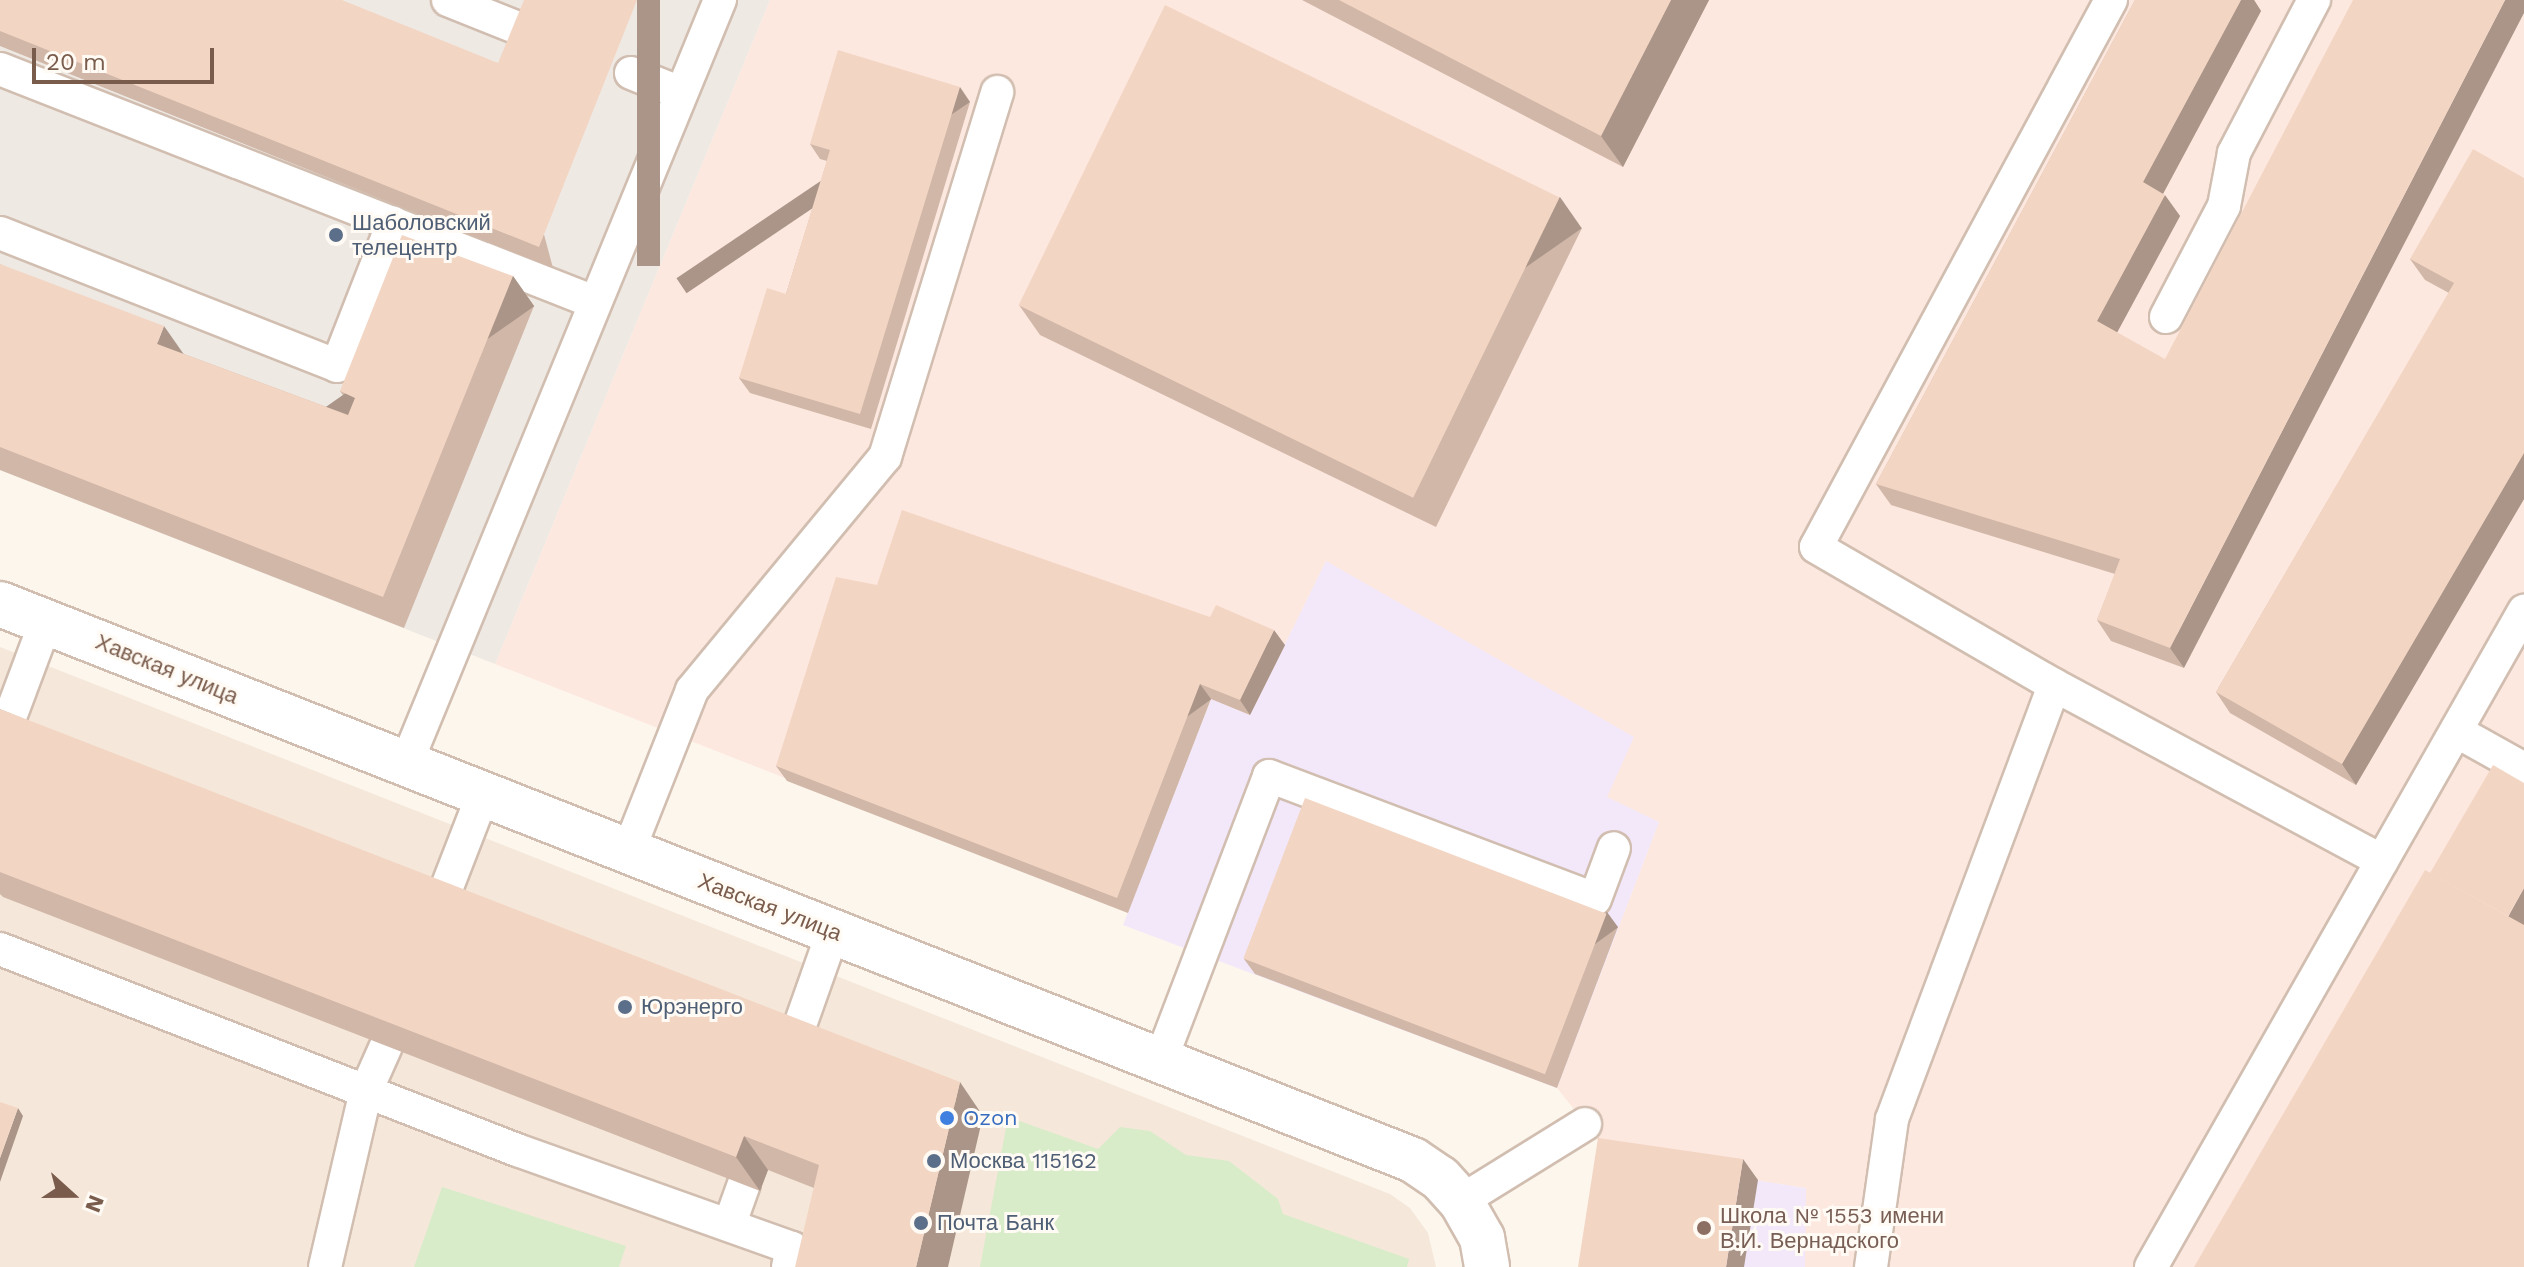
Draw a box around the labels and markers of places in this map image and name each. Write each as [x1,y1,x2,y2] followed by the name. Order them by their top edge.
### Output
[352,209,491,260] place label: Шаболовский телецентр
[327,226,345,244] marker: Шаболовский телецентр
[641,994,743,1020] place label: Юрэнерго
[616,998,634,1016] marker: Юрэнерго
[963,1105,1018,1131] place label: Ozon
[938,1109,956,1127] marker: Ozon
[950,1148,1097,1174] place label: Москва 115162
[925,1152,943,1170] marker: Москва 115162
[1720,1202,1945,1254] place label: Школа № 1553 имени В.И. Вернадского
[937,1210,1054,1236] place label: Почта Банк
[912,1214,930,1232] marker: Почта Банк
[1695,1219,1713,1237] marker: Школа № 1553 имени В.И. Вернадского

